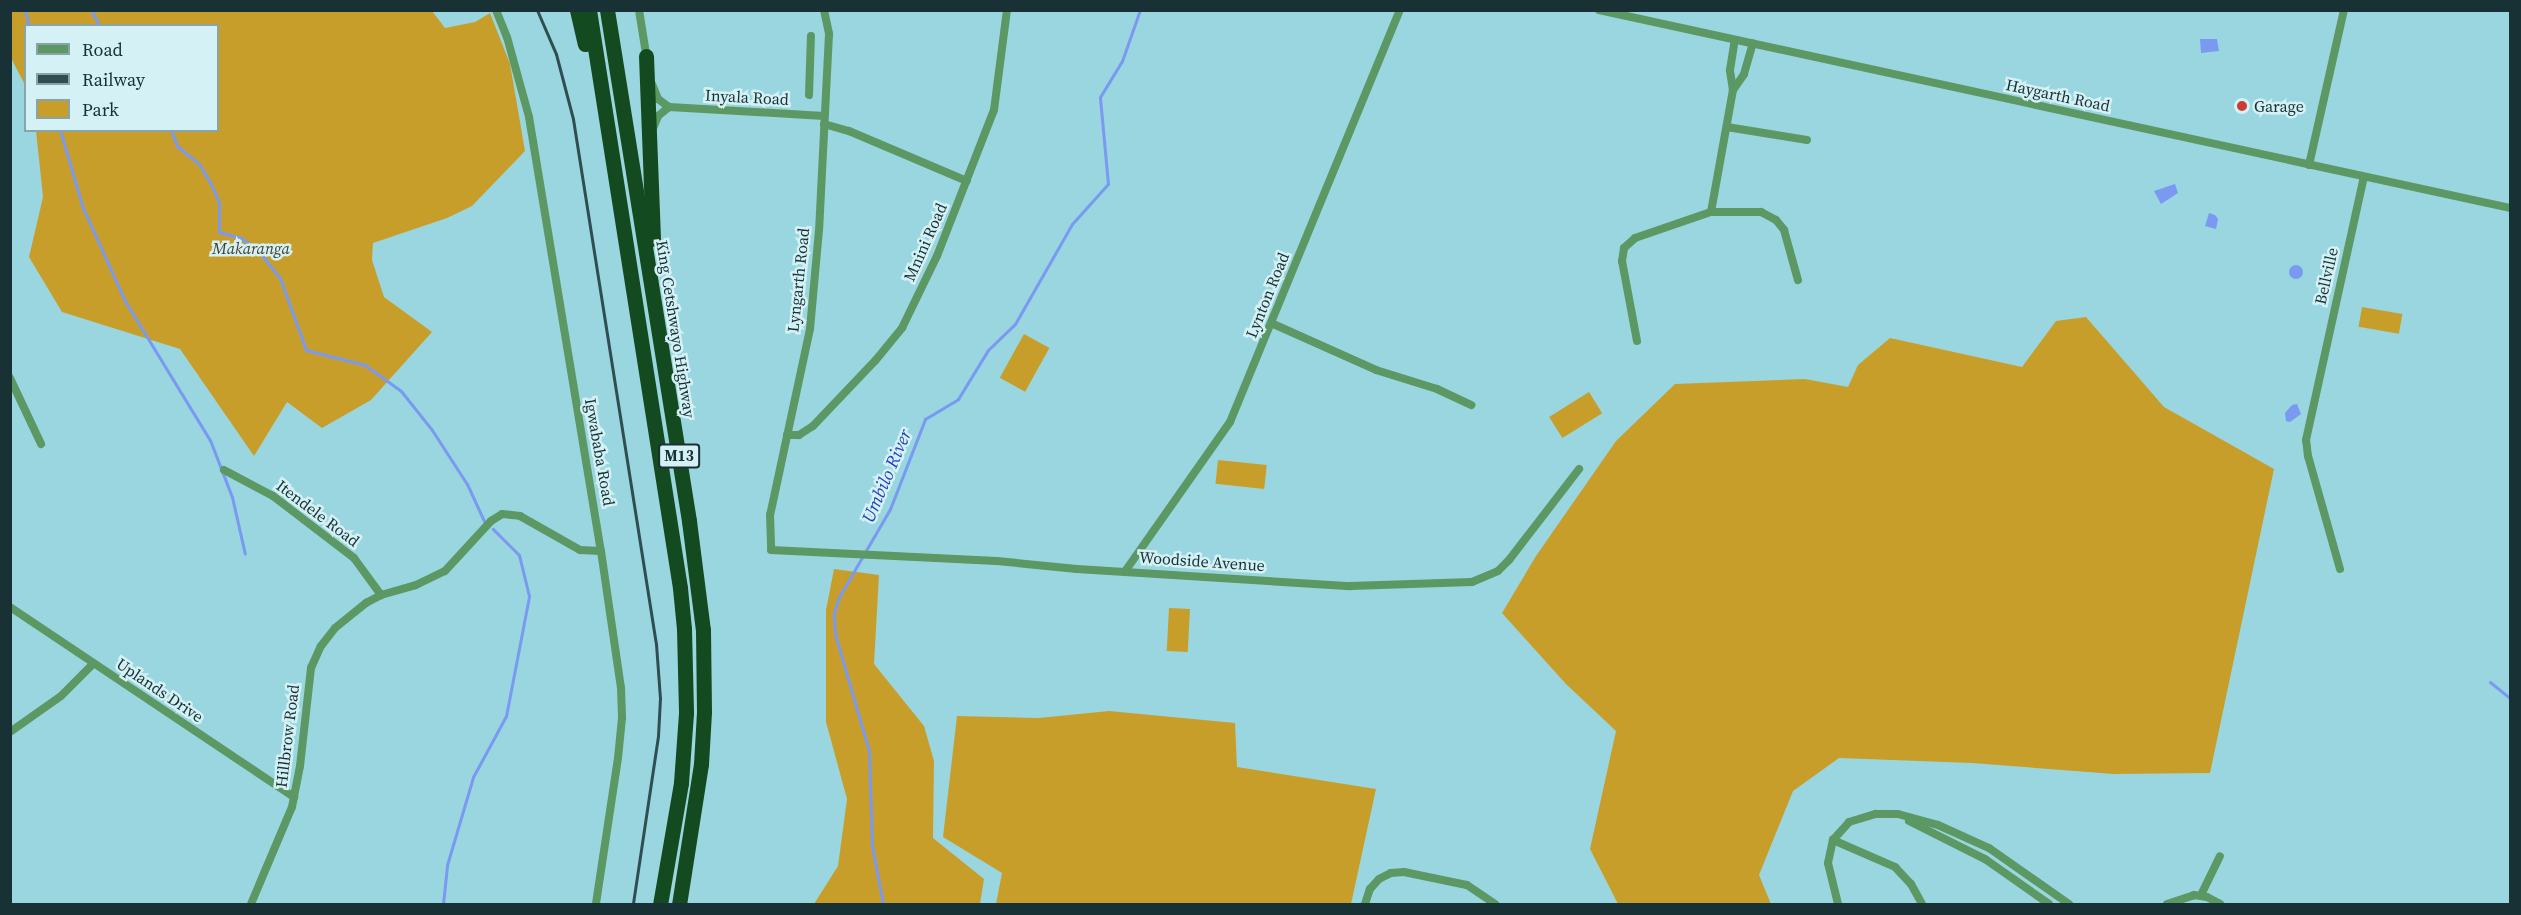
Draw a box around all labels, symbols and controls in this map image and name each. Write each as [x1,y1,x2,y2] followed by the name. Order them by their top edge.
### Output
[24,24,219,132] legend
[82,37,123,62] text: Road
[82,67,145,92] text: Railway
[2004,75,2112,115] street label: Haygarth Road
[705,85,789,109] street label: Inyala Road
[2254,96,2304,116] place label: Garage
[82,97,119,122] text: Park
[2235,99,2249,113] marker: Garage
[899,200,951,284] street label: Mnini Road
[783,227,813,333] street label: Lyngarth Road
[212,238,290,258] park label: Makaranga
[652,239,700,419] street label: King Cetshwayo Highway
[2310,246,2342,306] street label: Bellville
[1241,249,1293,341] street label: Lynton Road
[581,397,619,507] street label: Igwababa Road
[858,426,916,526] water label: Umbilo River
[658,444,700,468] road number: M13
[273,476,363,550] street label: Itendele Road
[1138,547,1266,575] street label: Woodside Avenue
[113,654,207,726] street label: Uplands Drive
[271,683,303,789] street label: Hillbrow Road

